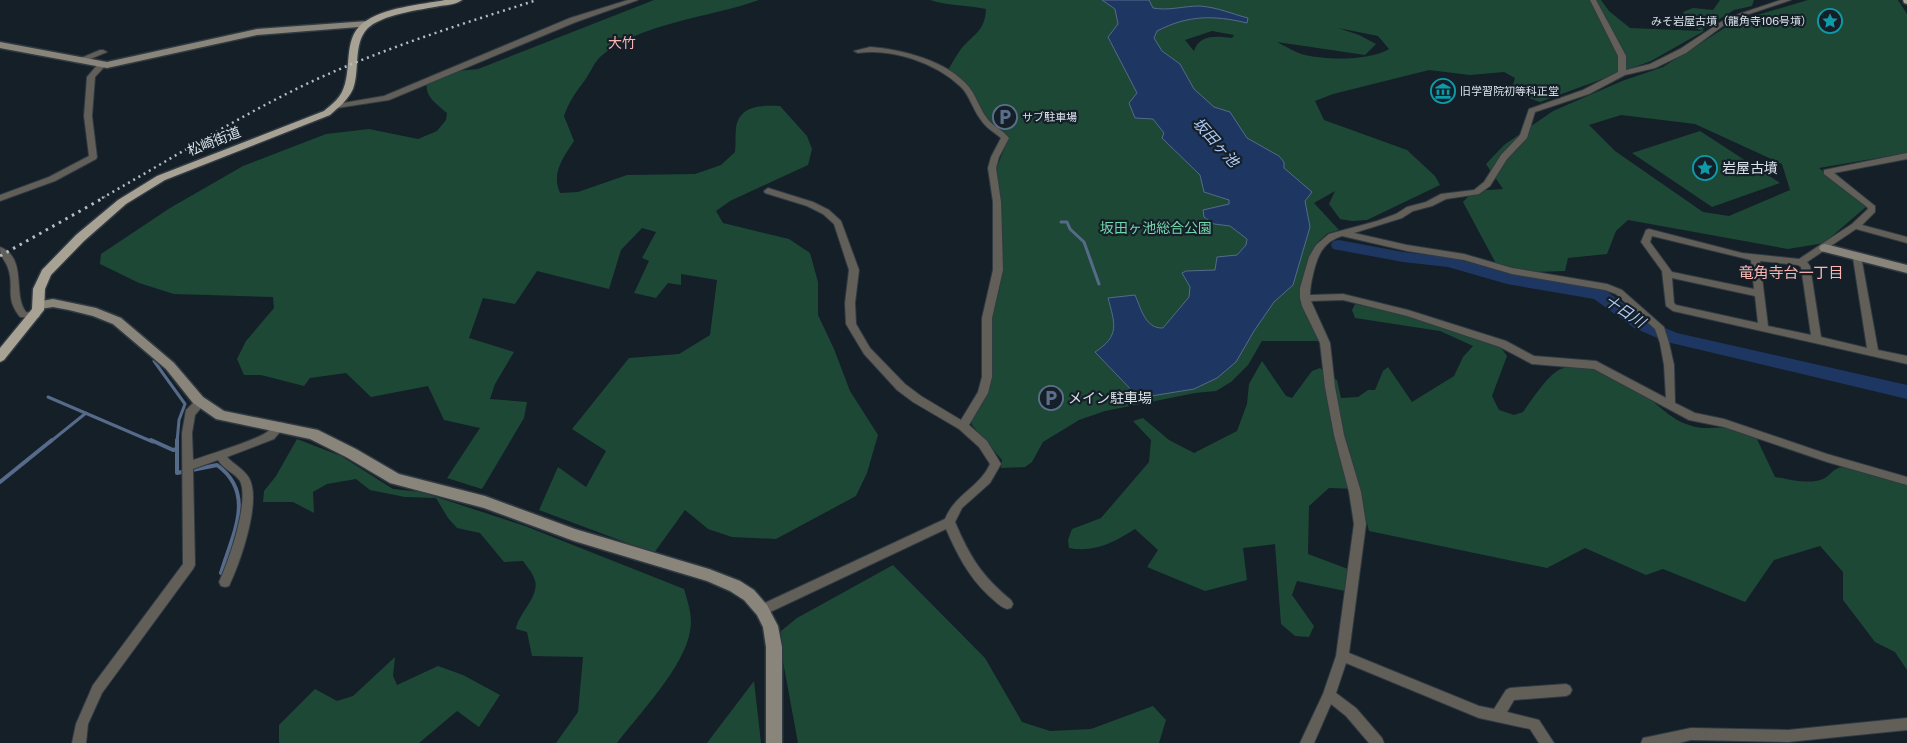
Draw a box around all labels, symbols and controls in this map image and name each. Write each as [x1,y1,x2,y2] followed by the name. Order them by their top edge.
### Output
[1817,8,1843,34] place icon: みそ岩屋古墳（龍角寺106号墳）
[1651,15,1812,27] place label: みそ岩屋古墳（龍角寺106号墳）
[608,35,636,51] district label: 大竹
[1430,78,1456,104] museum icon: 旧学習院初等科正堂
[1460,85,1559,97] place label: 旧学習院初等科正堂
[992,104,1018,130] parking icon: サブ駐車場
[1022,111,1077,123] place label: サブ駐車場
[1190,114,1244,171] water label: 坂田ヶ池
[185,123,243,159] street label: 松崎街道
[1692,155,1718,181] place icon: 岩屋古墳
[1722,160,1778,176] place label: 岩屋古墳
[1100,220,1212,236] park label: 坂田ヶ池総合公園
[1738,264,1844,281] district label: 竜角寺台一丁目
[1602,291,1650,332] water label: 十日川
[1038,385,1064,411] parking icon: メイン駐車場
[1068,390,1152,406] place label: メイン駐車場

